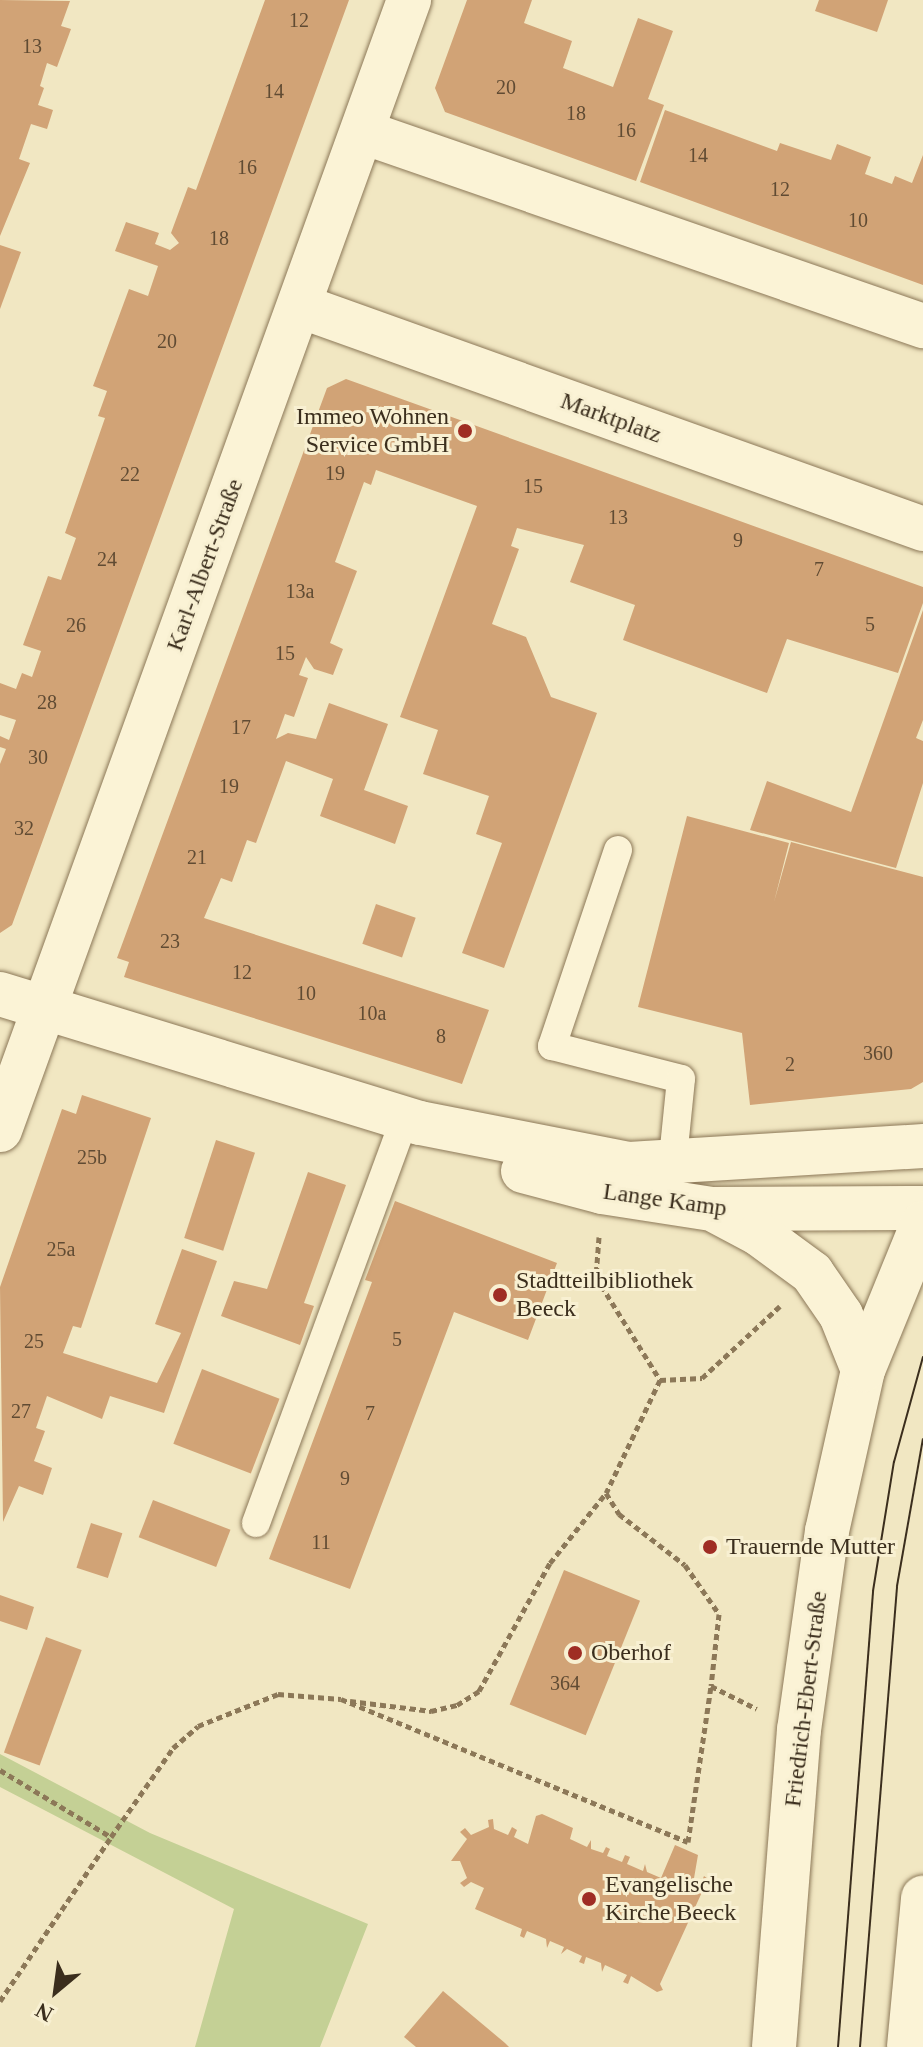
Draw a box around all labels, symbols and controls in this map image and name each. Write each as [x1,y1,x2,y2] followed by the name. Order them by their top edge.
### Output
[289,8,309,32] house number: 12
[22,34,42,58] house number: 13
[496,75,516,99] house number: 20
[264,79,284,103] house number: 14
[566,101,586,125] house number: 18
[616,118,636,142] house number: 16
[688,143,708,167] house number: 14
[237,155,257,179] house number: 16
[770,177,790,201] house number: 12
[848,208,868,232] house number: 10
[209,226,229,250] house number: 18
[157,329,177,353] house number: 20
[557,386,665,450] street label: Marktplatz
[296,403,449,459] place label: Immeo Wohnen Service GmbH
[456,422,474,440] marker: Immeo Wohnen Service GmbH
[325,461,345,485] house number: 19
[120,462,140,486] house number: 22
[523,474,543,498] house number: 15
[160,475,250,655] street label: Karl-Albert-Straße
[608,505,628,529] house number: 13
[733,528,743,552] house number: 9
[97,547,117,571] house number: 24
[814,557,824,581] house number: 7
[286,579,314,603] house number: 13a
[865,612,875,636] house number: 5
[66,613,86,637] house number: 26
[275,641,295,665] house number: 15
[37,690,57,714] house number: 28
[231,715,251,739] house number: 17
[28,745,48,769] house number: 30
[219,774,239,798] house number: 19
[14,816,34,840] house number: 32
[187,845,207,869] house number: 21
[160,929,180,953] house number: 23
[232,960,252,984] house number: 12
[296,981,316,1005] house number: 10
[358,1001,386,1025] house number: 10a
[436,1024,446,1048] house number: 8
[863,1041,893,1065] house number: 360
[785,1052,795,1076] house number: 2
[77,1145,107,1169] house number: 25b
[601,1177,729,1223] street label: Lange Kamp
[47,1237,75,1261] house number: 25a
[516,1267,693,1323] place label: Stadtteilbibliothek Beeck
[491,1286,509,1304] marker: Stadtteilbibliothek Beeck
[392,1327,402,1351] house number: 5
[24,1329,44,1353] house number: 25
[11,1399,31,1423] house number: 27
[365,1401,375,1425] house number: 7
[340,1466,350,1490] house number: 9
[311,1530,331,1554] house number: 11
[726,1533,895,1561] place label: Trauernde Mutter
[701,1538,719,1556] marker: Trauernde Mutter
[778,1589,834,1809] street label: Friedrich-Ebert-Straße
[591,1639,671,1667] place label: Oberhof
[566,1644,584,1662] marker: Oberhof
[550,1671,580,1695] house number: 364
[605,1871,736,1927] place label: Evangelische Kirche Beeck
[580,1890,598,1908] marker: Evangelische Kirche Beeck
[16,1951,96,2031] north arrow
[31,1998,57,2027] text: N

